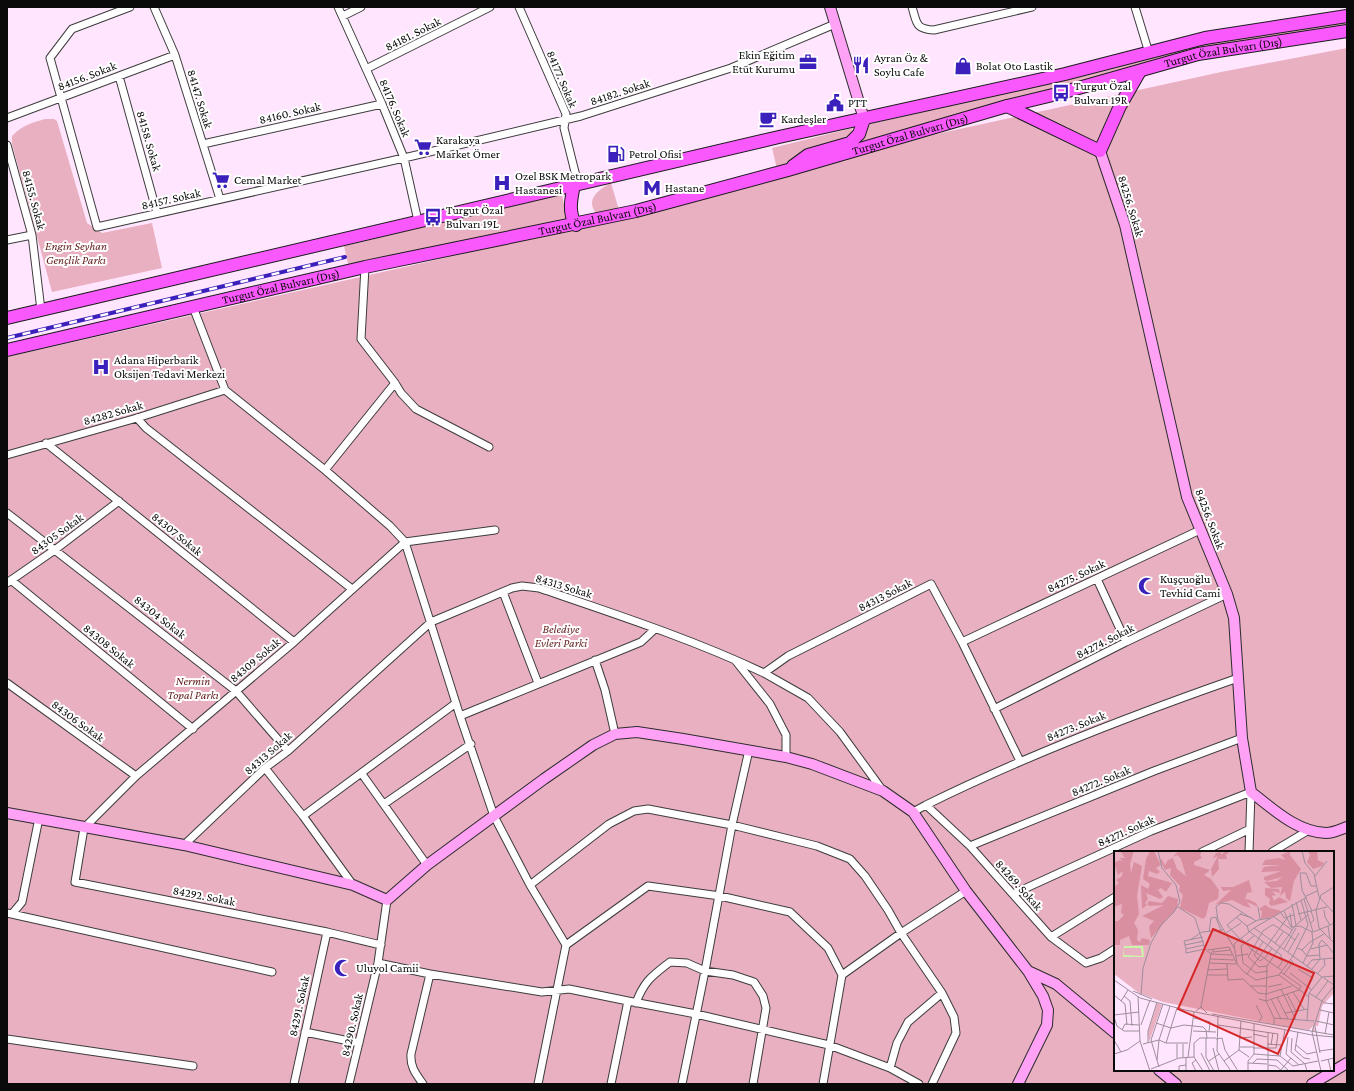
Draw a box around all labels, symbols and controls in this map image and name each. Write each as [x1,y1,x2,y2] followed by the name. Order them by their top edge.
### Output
[383,14,443,54] street label: 84181. Sokak
[1162,34,1283,70] street label: Turgut Özal Bulvarı (Dış)
[544,48,580,110] street label: 84177. Sokak
[732,48,796,76] place label: Ekin Eğitim Etüt Kurumu
[874,51,929,79] place label: Ayran Öz & Soylu Cafe
[798,52,818,72] office icon: Ekin Eğitim Etüt Kurumu
[851,55,871,75] restaurant icon: Ayran Öz & Soylu Cafe
[953,56,973,76] shop icon: Bolat Oto Lastik
[56,58,119,94] street label: 84156. Sokak
[976,59,1053,73] place label: Bolat Oto Lastik
[184,68,216,130] street label: 84147. Sokak
[588,76,652,108] street label: 84182. Sokak
[377,77,414,139] street label: 84176. Sokak
[1074,79,1131,107] place label: Turgut Özal Bulvarı 19R
[1051,83,1071,103] bus stop icon: Turgut Özal Bulvarı 19R
[825,93,845,113] public building icon: PTT
[848,96,868,110] place label: PTT
[258,99,322,127] street label: 84160. Sokak
[134,109,164,173] street label: 84158. Sokak
[758,109,778,129] cafe icon: Kardeşler
[850,111,970,158] street label: Turgut Özal Bulvarı (Dış)
[781,112,827,126] place label: Kardeşler
[436,133,501,161] place label: Karakaya Market Ömer
[413,137,433,157] supermarket icon: Karakaya Market Ömer
[606,144,626,164] fuel station icon: Petrol Ofisi
[629,147,682,161] place label: Petrol Ofisi
[19,169,49,232] street label: 84155. Sokak
[515,169,611,197] place label: Ozel BSK Metropark Hastanesi
[211,170,231,190] supermarket icon: Cemal Market
[234,173,303,187] place label: Cemal Market
[492,173,512,193] hospital icon: Ozel BSK Metropark Hastanesi
[1115,174,1147,239] street label: 84256. Sokak
[642,178,662,198] metro station icon: Hastane
[665,181,704,195] place label: Hastane
[140,185,202,213] street label: 84157. Sokak
[537,199,658,238] street label: Turgut Özal Bulvarı (Dış)
[446,203,503,231] place label: Turgut Özal Bulvarı 19L
[423,207,443,227] bus stop icon: Turgut Özal Bulvarı 19L
[45,239,107,267] park label: Engin Seyhan Gençlik Parkı
[220,266,341,307] street label: Turgut Özal Bulvarı (Dış)
[114,353,225,381] place label: Adana Hiperbarik Oksijen Tedavi Merkezi
[91,357,111,377] hospital icon: Adana Hiperbarik Oksijen Tedavi Merkezi
[82,398,145,428] street label: 84282 Sokak
[1192,487,1228,551] street label: 84256. Sokak
[149,509,205,559] street label: 84307 Sokak
[28,510,86,558] street label: 84305 Sokak
[1045,556,1108,596] street label: 84275. Sokak
[534,571,594,601] street label: 84313 Sokak
[1160,572,1220,600] place label: Kuşçuoğlu Tevhid Cami
[856,575,915,615] street label: 84313 Sokak
[1137,576,1157,596] mosque icon: Kuşçuoğlu Tevhid Cami
[131,592,189,642] street label: 84304 Sokak
[1074,620,1136,661] street label: 84274. Sokak
[80,621,138,671] street label: 84308 Sokak
[535,622,588,650] park label: Belediye Evleri Parki
[227,635,283,685] street label: 84309 Sokak
[167,674,219,702] park label: Nermin Topal Parkı
[49,697,107,745] street label: 84306 Sokak
[1044,708,1108,744] street label: 84273. Sokak
[241,728,295,778] street label: 84313 Sokak
[1069,763,1133,799] street label: 84272. Sokak
[1095,812,1157,850] street label: 84271. Sokak
[1114,851,1334,1071] inset map
[993,857,1046,913] street label: 84269. Sokak
[172,883,237,909] street label: 84292. Sokak
[333,958,353,978] mosque icon: Uluyol Camii
[356,961,419,975] place label: Uluyol Camii
[286,974,312,1038] street label: 84291. Sokak
[338,992,366,1058] street label: 84290. Sokak

